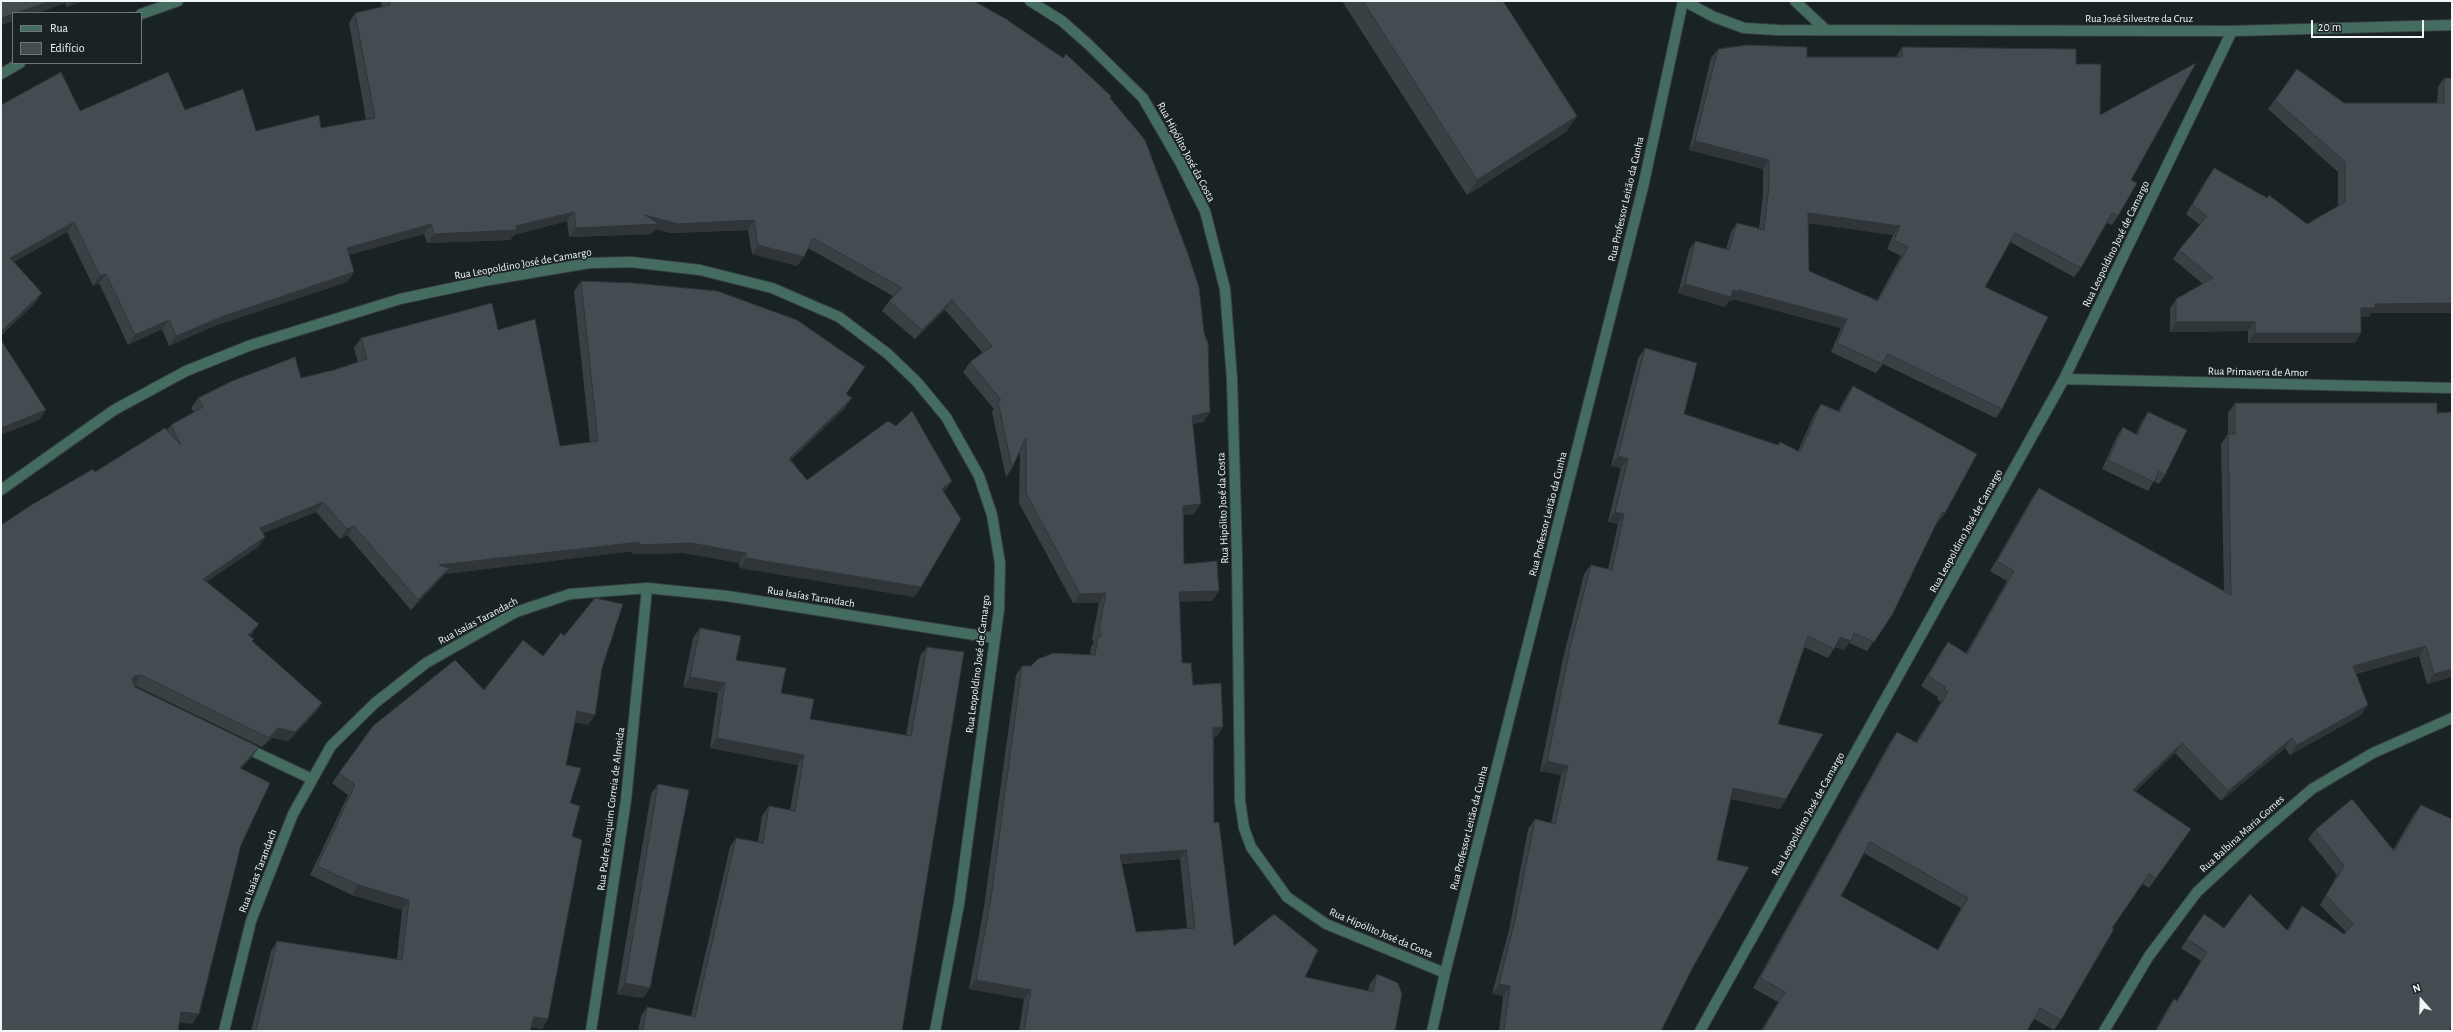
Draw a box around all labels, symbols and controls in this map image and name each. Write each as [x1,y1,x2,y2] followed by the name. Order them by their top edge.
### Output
[12,12,142,64] legend
[2085,12,2193,26] street label: Rua José Silvestre da Cruz
[2313,12,2426,38] scale bar
[2318,21,2341,33] text: 20 m
[50,22,68,34] text: Rua
[50,42,85,54] text: Edifício
[1154,100,1218,204] street label: Rua Hipólito José da Costa
[1605,135,1647,263] street label: Rua Professor Leitão da Cunha
[2080,179,2152,309] street label: Rua Leopoldino José de Camargo
[453,245,593,283] street label: Rua Leopoldino José de Camargo
[2208,365,2308,379] street label: Rua Primavera de Amor
[1526,450,1570,578] street label: Rua Professor Leitão da Cunha
[1214,452,1232,564] street label: Rua Hipólito José da Costa
[1926,467,2006,595] street label: Rua Leopoldino José de Camargo
[766,584,856,610] street label: Rua Isaías Tarandach
[436,594,520,648] street label: Rua Isaías Tarandach
[963,594,993,734] street label: Rua Leopoldino José de Camargo
[594,726,628,892] street label: Rua Padre Joaquim Correia de Almeida
[1768,750,1848,878] street label: Rua Leopoldino José de Camargo
[1447,764,1491,892] street label: Rua Professor Leitão da Cunha
[2197,793,2287,875] street label: Rua Balbina Maria Gomes
[236,827,280,915] street label: Rua Isaías Tarandach
[1327,905,1435,961] street label: Rua Hipólito José da Costa
[2401,980,2441,1020] north arrow
[2411,982,2422,995] text: N

